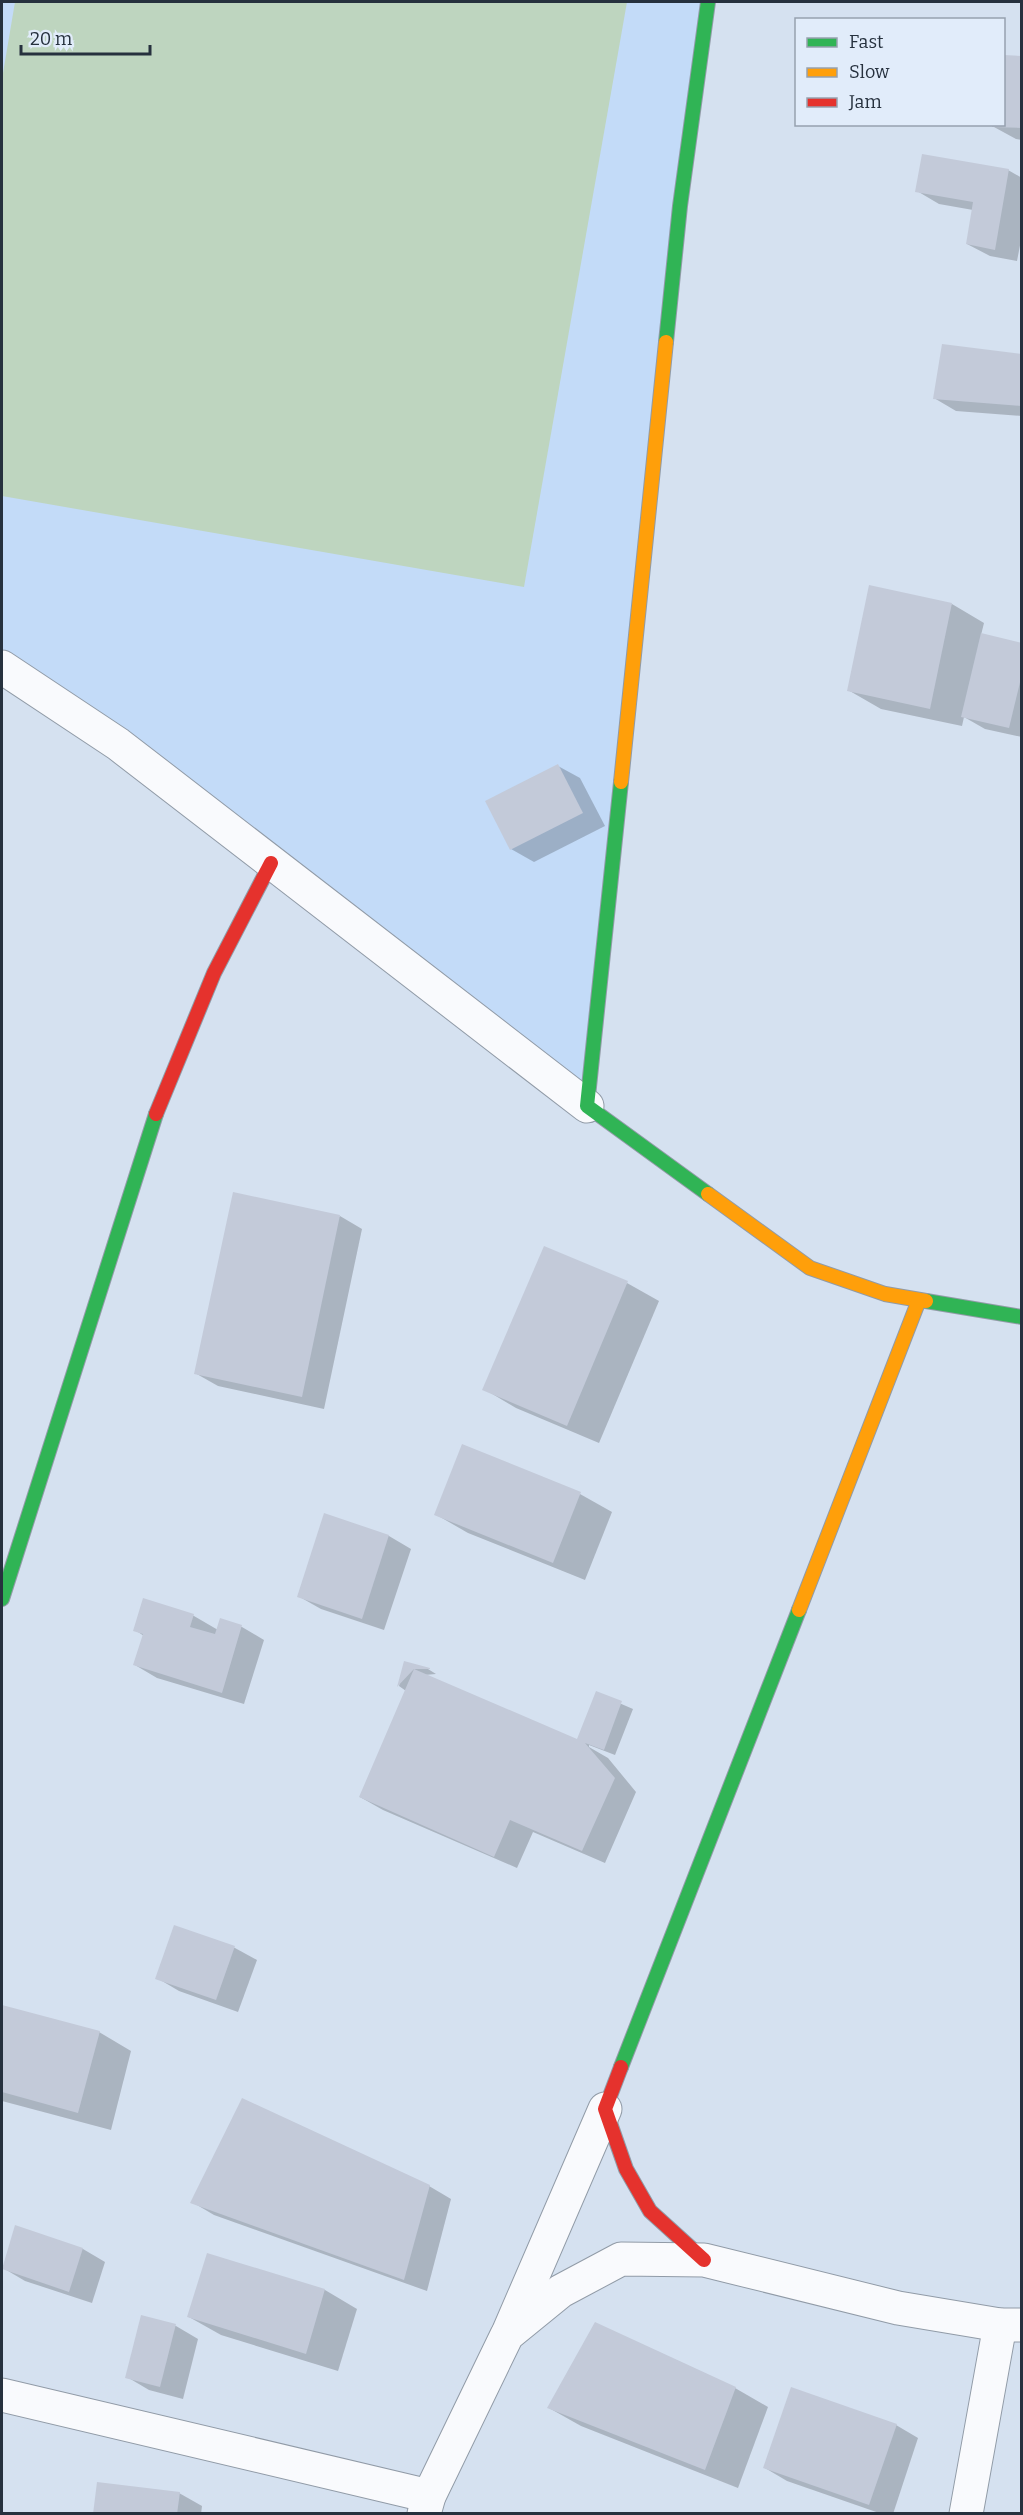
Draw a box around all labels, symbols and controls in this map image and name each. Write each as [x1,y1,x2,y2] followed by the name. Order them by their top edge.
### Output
[21,18,150,56] scale bar
[795,18,1005,126] legend
[30,28,72,50] text: 20 m
[849,31,884,53] text: Fast
[849,61,890,83] text: Slow
[848,91,882,113] text: Jam

